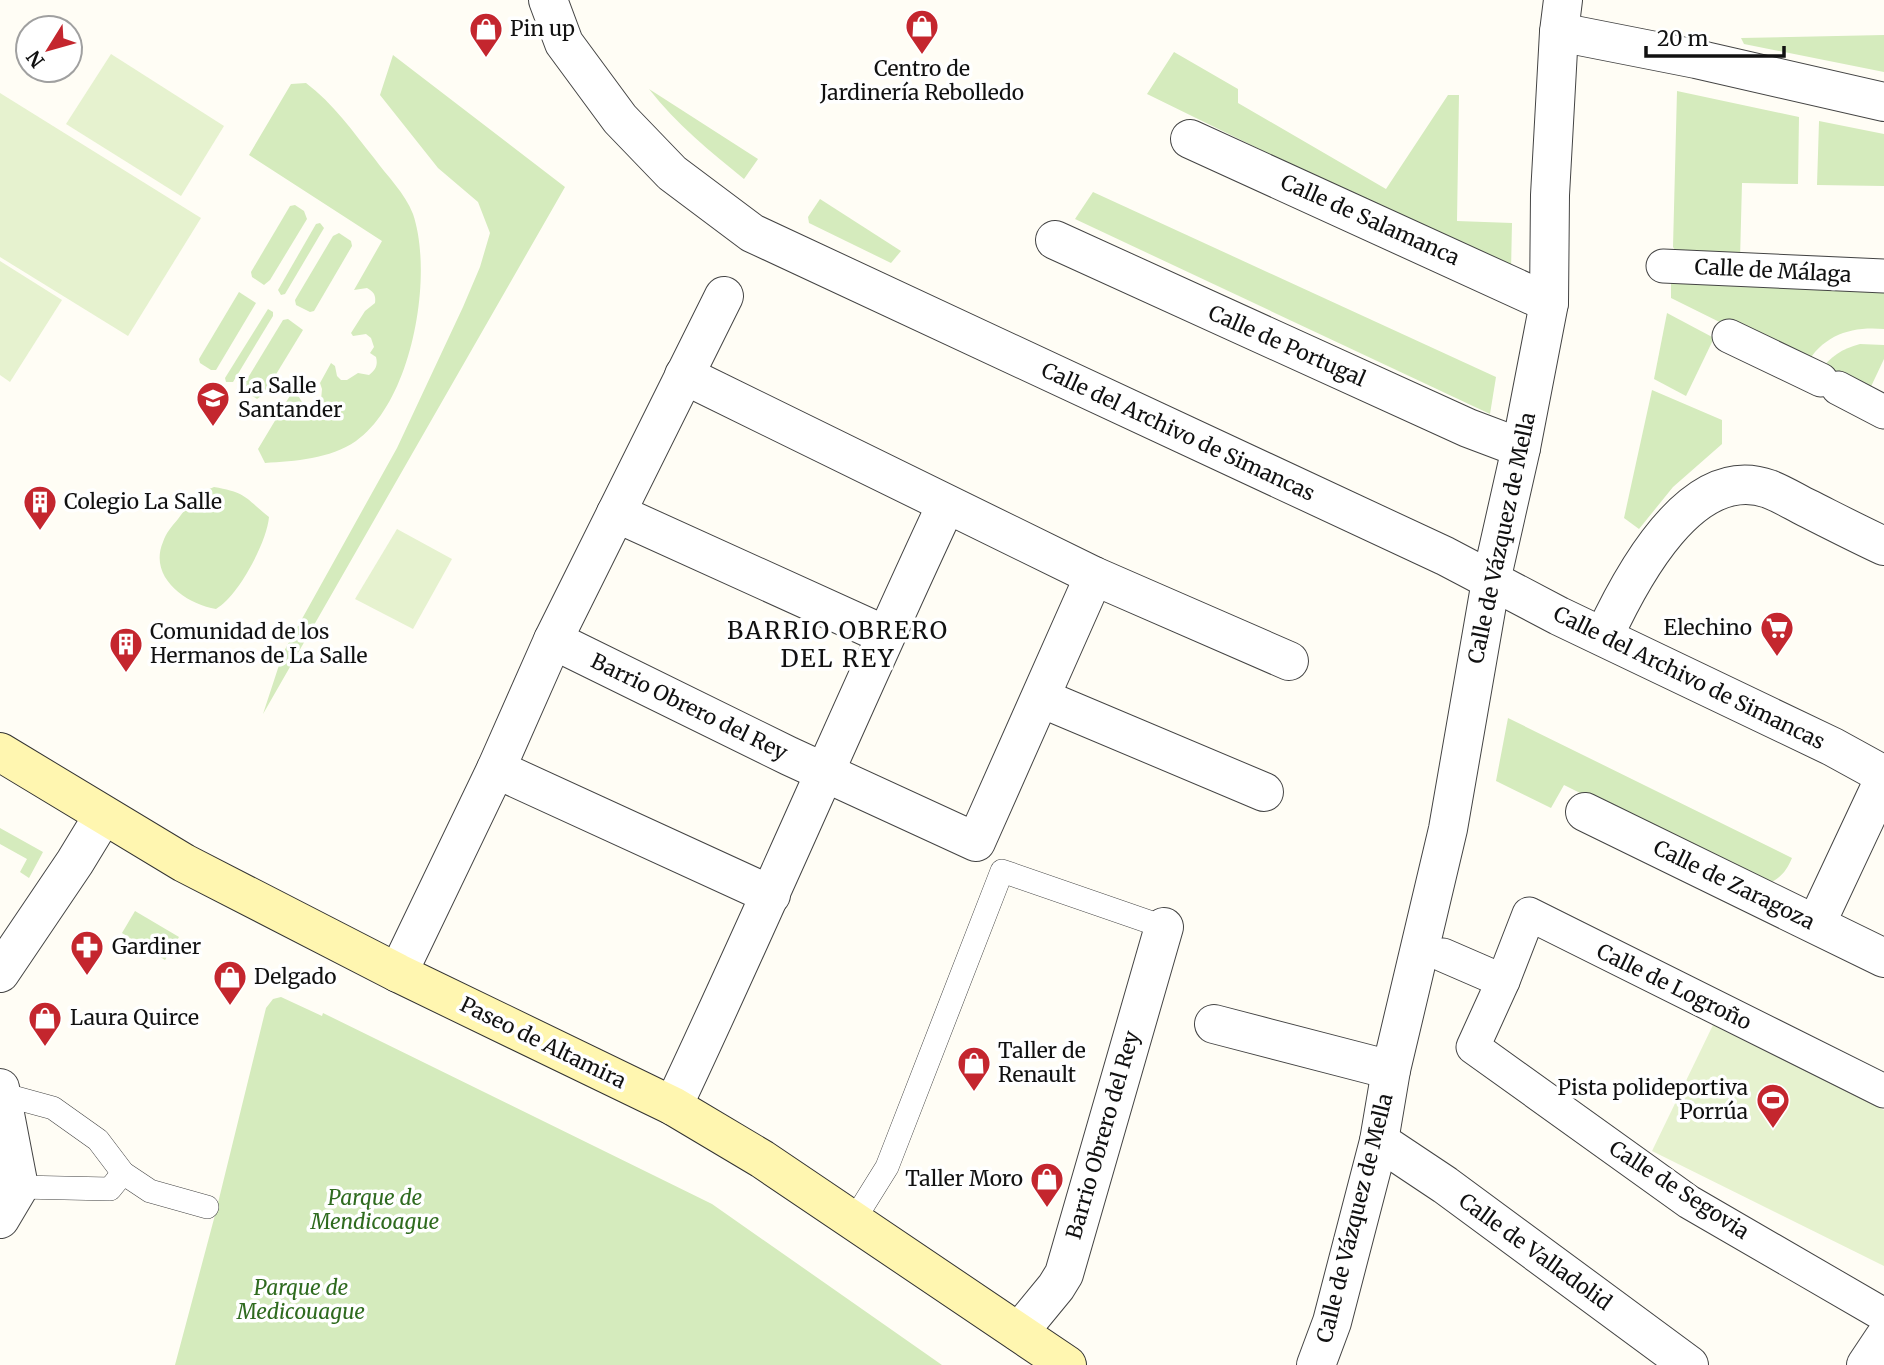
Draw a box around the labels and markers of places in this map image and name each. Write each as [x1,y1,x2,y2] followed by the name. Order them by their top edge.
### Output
[903,7,941,56] shop icon: Centro de Jardinería Rebolledo
[467,10,505,59] shop icon: Pin up
[510,15,575,42] place label: Pin up
[819,55,1024,106] place label: Centro de Jardinería Rebolledo
[238,372,342,423] place label: La Salle Santander
[194,379,232,428] school or university icon: La Salle Santander
[21,483,59,532] building icon: Colegio La Salle
[64,488,222,515] place label: Colegio La Salle
[1758,609,1796,658] supermarket icon: Elechino
[1664,614,1752,641] place label: Elechino
[150,618,367,669] place label: Comunidad de los Hermanos de La Salle
[107,625,145,674] building icon: Comunidad de los Hermanos de La Salle
[68,928,106,977] pharmacy icon: Gardiner
[112,933,201,960] place label: Gardiner
[211,958,249,1007] shop icon: Delgado
[254,963,337,990] place label: Delgado
[26,999,64,1048] shop icon: Laura Quirce
[70,1004,199,1031] place label: Laura Quirce
[998,1037,1086,1088] place label: Taller de Renault
[955,1044,993,1093] shop icon: Taller de Renault
[1557,1074,1748,1125] place label: Pista polideportiva Porrúa
[1754,1081,1792,1130] sports icon: Pista polideportiva Porrúa
[1028,1160,1066,1209] shop icon: Taller Moro
[905,1165,1023,1192] place label: Taller Moro

